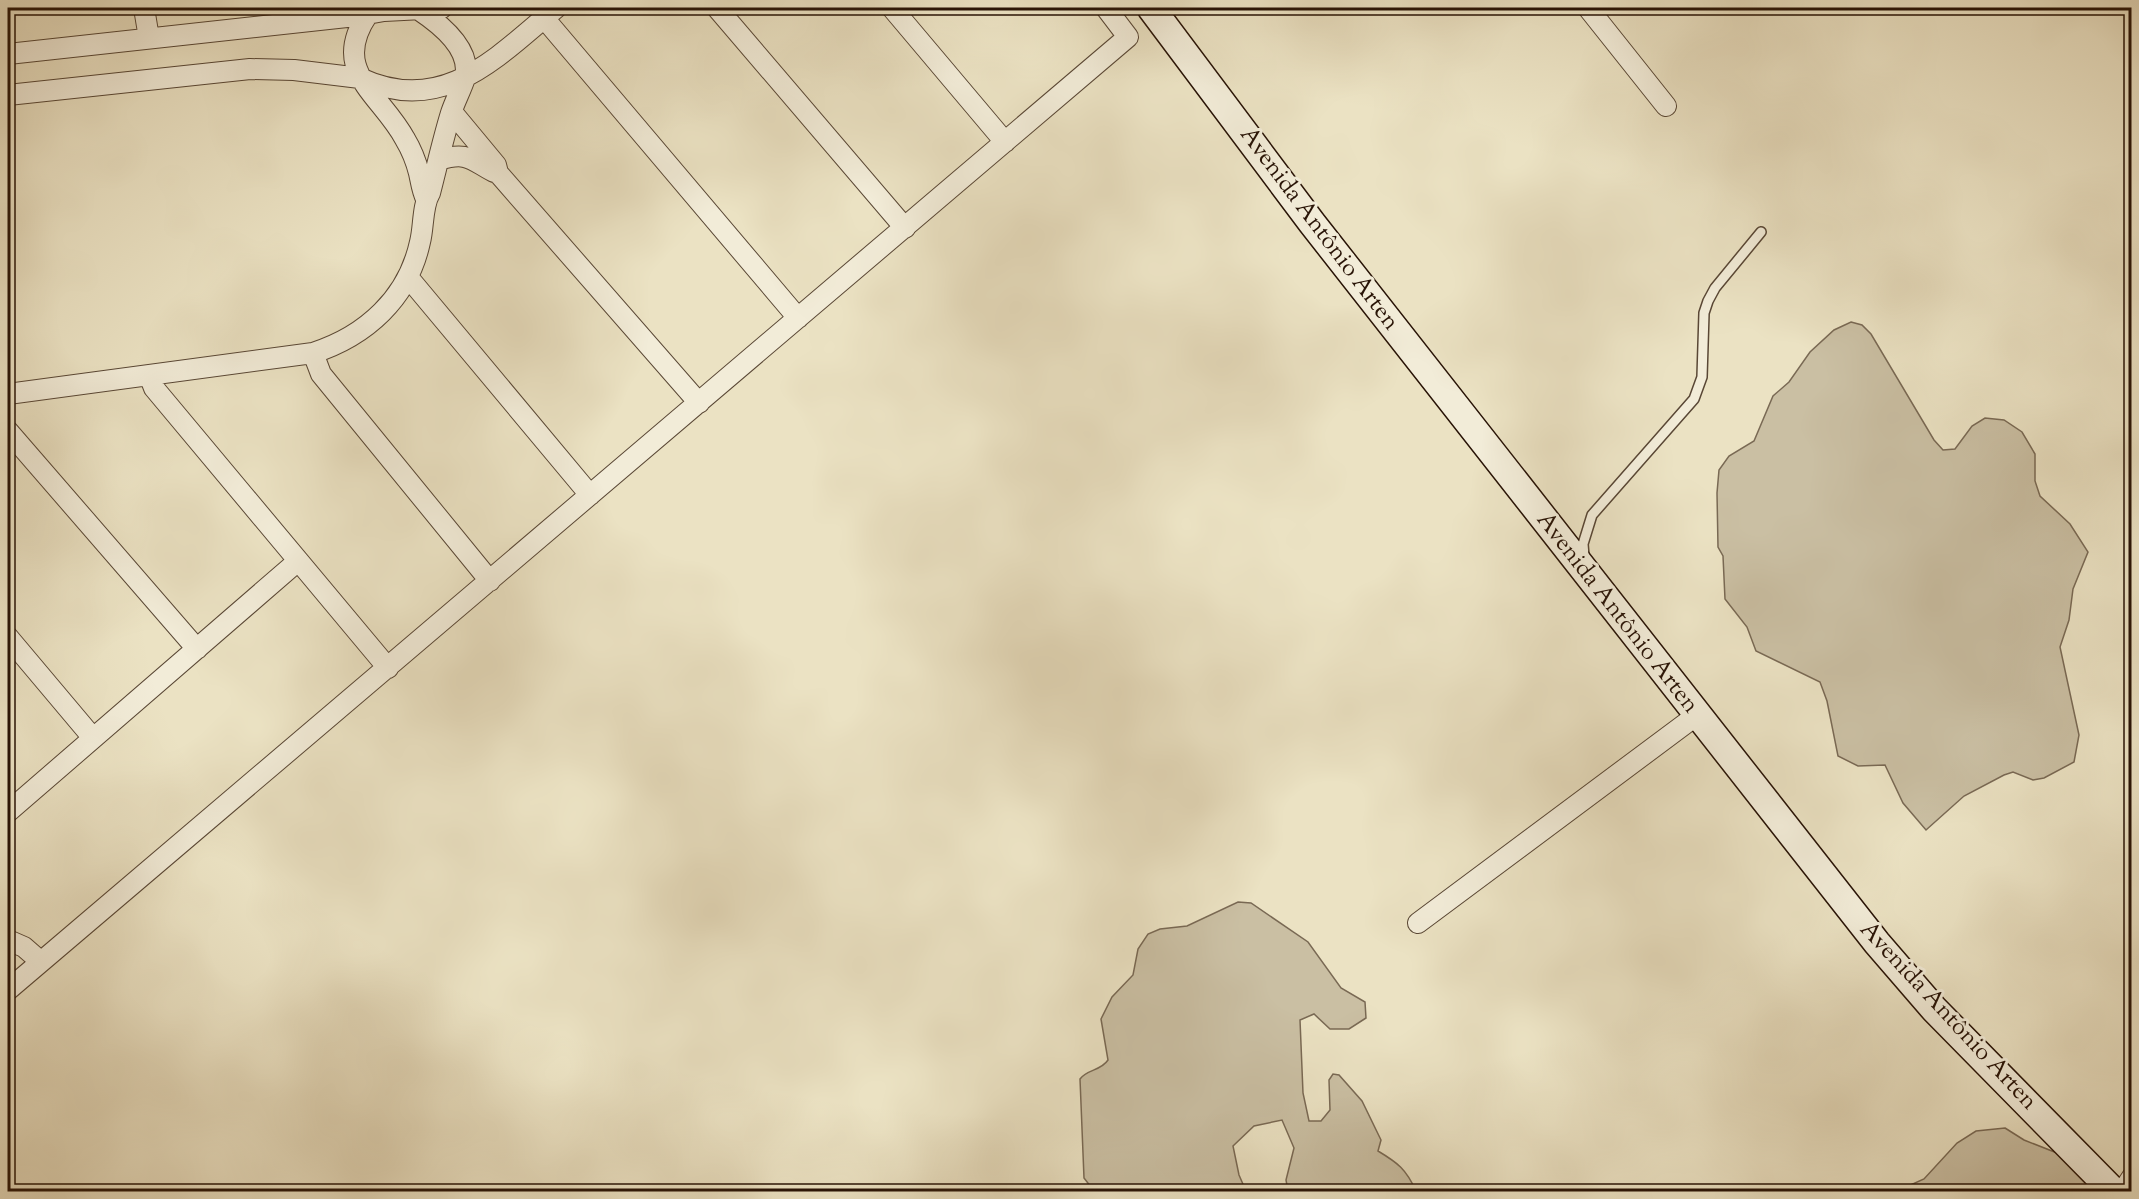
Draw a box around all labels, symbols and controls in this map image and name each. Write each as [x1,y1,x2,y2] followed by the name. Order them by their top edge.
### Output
[1231,120,1407,338] street label: Avenida Antônio Arten
[1527,505,1707,721] street label: Avenida Antônio Arten
[1851,914,2045,1118] street label: Avenida Antônio Arten

